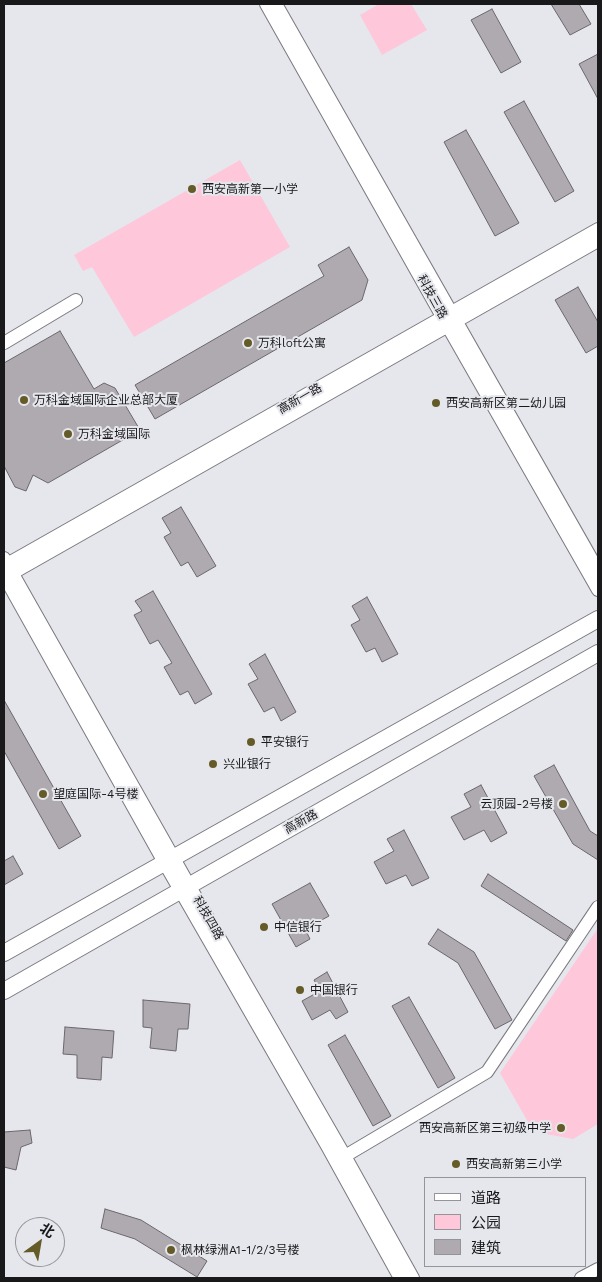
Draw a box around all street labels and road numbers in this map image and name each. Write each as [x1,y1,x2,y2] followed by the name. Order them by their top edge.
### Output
[414,273,450,321] street label: 科技三路
[276,381,324,417] street label: 高新一路
[282,807,320,837] street label: 高新路
[190,894,226,942] street label: 科技四路

